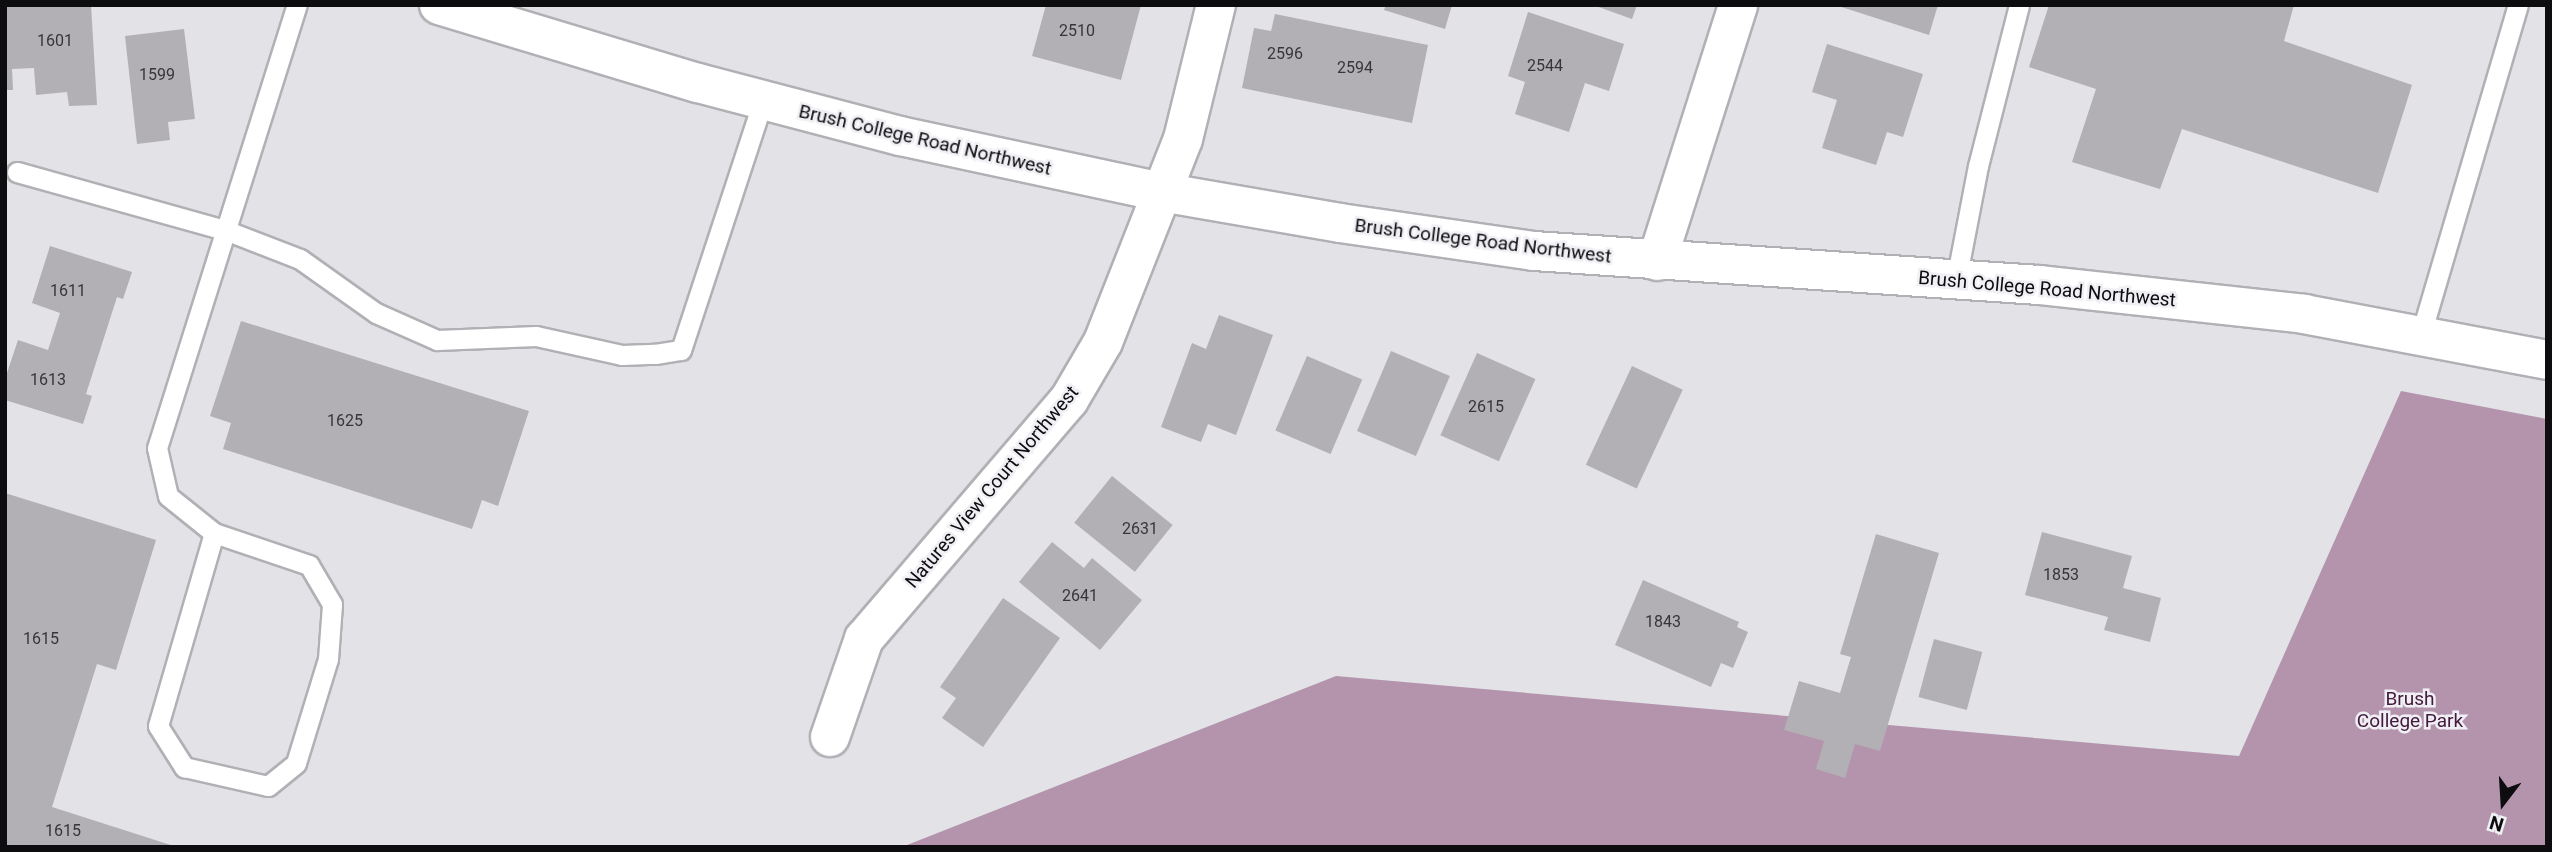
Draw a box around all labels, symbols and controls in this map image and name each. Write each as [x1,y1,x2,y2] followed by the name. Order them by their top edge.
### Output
[1059,21,1095,41] house number: 2510
[37,31,73,51] house number: 1601
[1267,44,1303,64] house number: 2596
[1527,56,1563,76] house number: 2544
[1337,58,1373,78] house number: 2594
[139,65,175,85] house number: 1599
[797,100,1053,180] street label: Brush College Road Northwest
[1353,214,1613,268] street label: Brush College Road Northwest
[1917,266,2177,312] street label: Brush College Road Northwest
[50,281,86,301] house number: 1611
[30,370,66,390] house number: 1613
[901,381,1083,593] street label: Natures View Court Northwest
[1468,397,1504,417] house number: 2615
[327,411,363,431] house number: 1625
[1122,519,1158,539] house number: 2631
[2043,565,2079,585] house number: 1853
[1062,586,1098,606] house number: 2641
[1645,612,1681,632] house number: 1843
[23,629,59,649] house number: 1615
[2357,688,2463,732] park label: Brush College Park
[2468,768,2538,838] north arrow
[2487,811,2506,837] text: N
[45,821,81,841] house number: 1615

